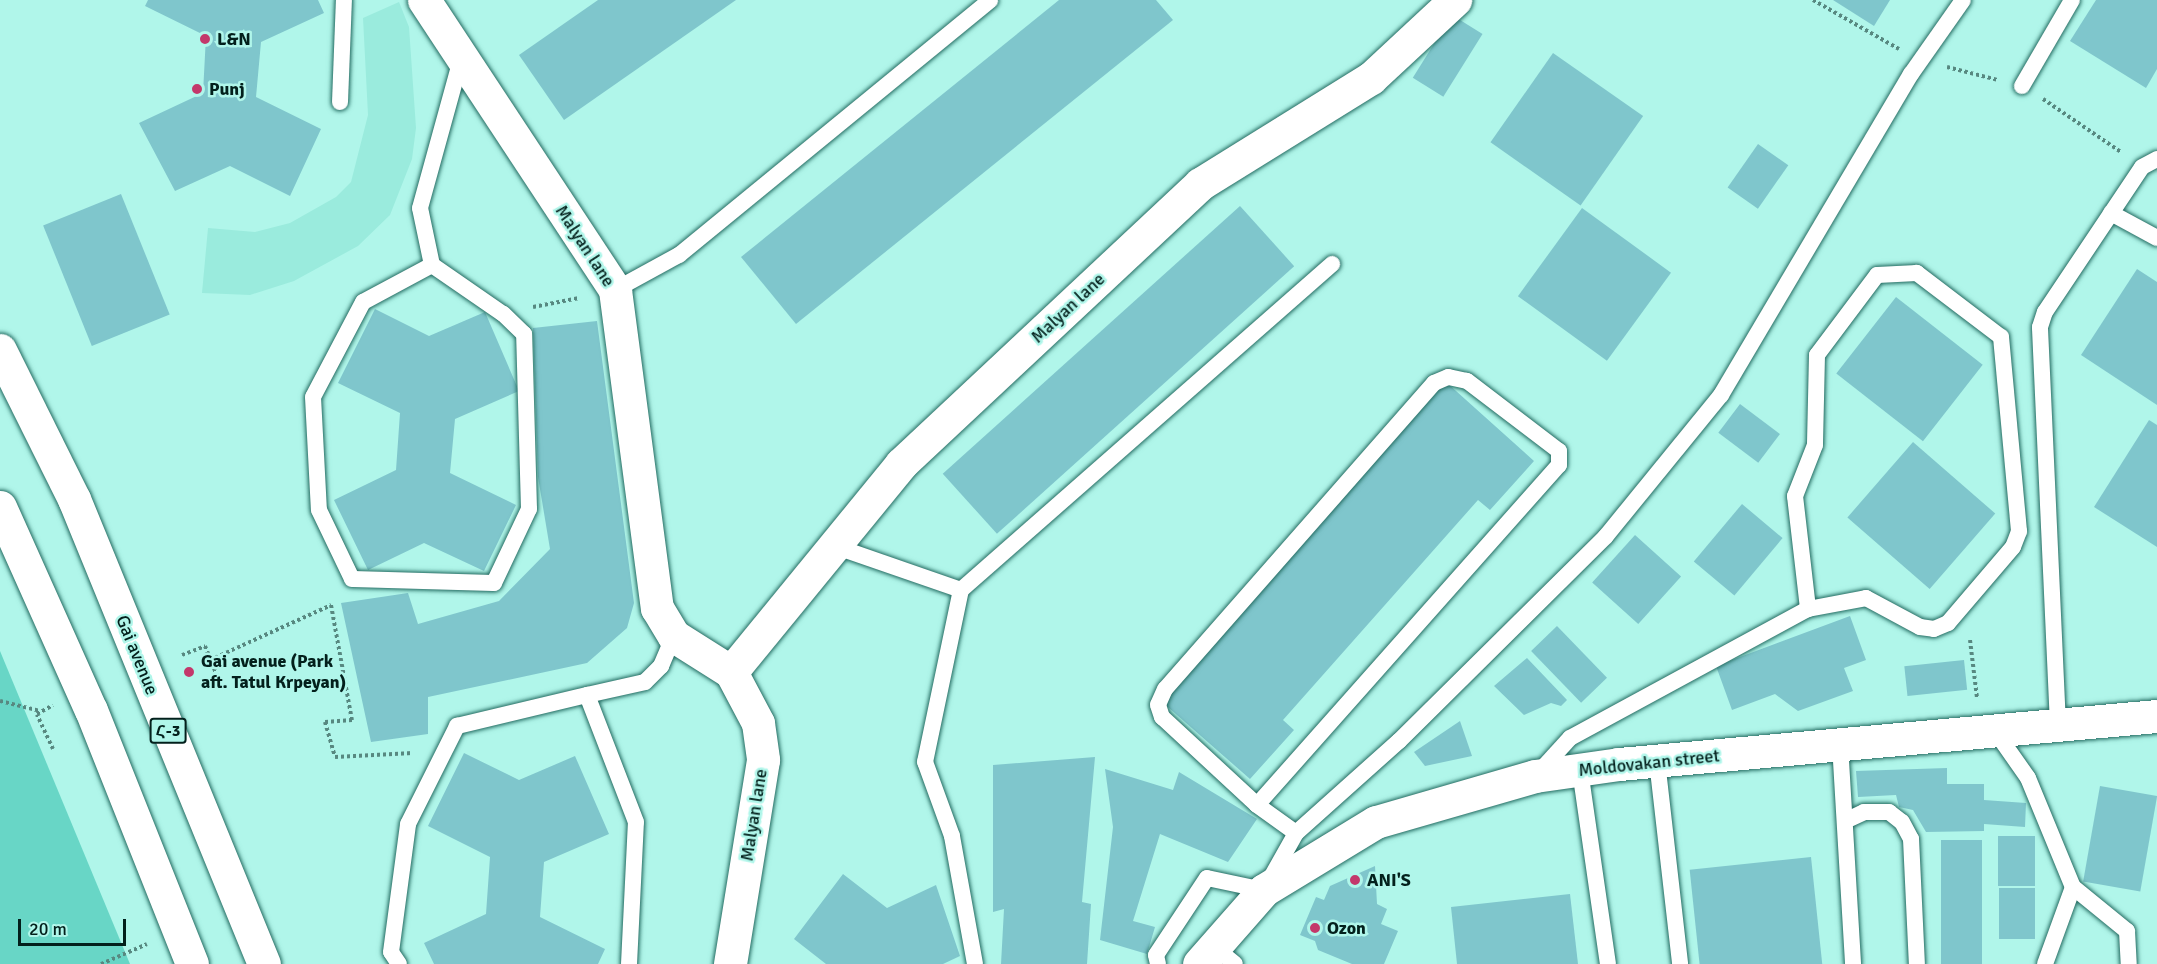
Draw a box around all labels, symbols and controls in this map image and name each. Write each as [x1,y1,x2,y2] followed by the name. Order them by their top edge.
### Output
[217,28,251,50] place label: L&N
[198,32,212,46] marker: L&N
[209,78,245,100] place label: Punj
[190,82,204,96] marker: Punj
[551,201,619,291] street label: Malyan lane
[1027,268,1109,348] street label: Malyan lane
[111,612,163,698] street label: Gai avenue
[201,651,346,694] place label: Gai avenue (Park aft. Tatul Krpeyan)
[182,665,196,679] marker: Gai avenue (Park aft. Tatul Krpeyan)
[148,718,188,744] road number: Հ-3
[1577,745,1721,781] street label: Moldovakan street
[736,767,772,863] street label: Malyan lane
[1367,869,1411,891] place label: ANI'S
[1348,873,1362,887] marker: ANI'S
[21,907,129,945] scale bar
[1327,917,1366,939] place label: Ozon
[29,918,67,940] text: 20 m
[1308,921,1322,935] marker: Ozon

